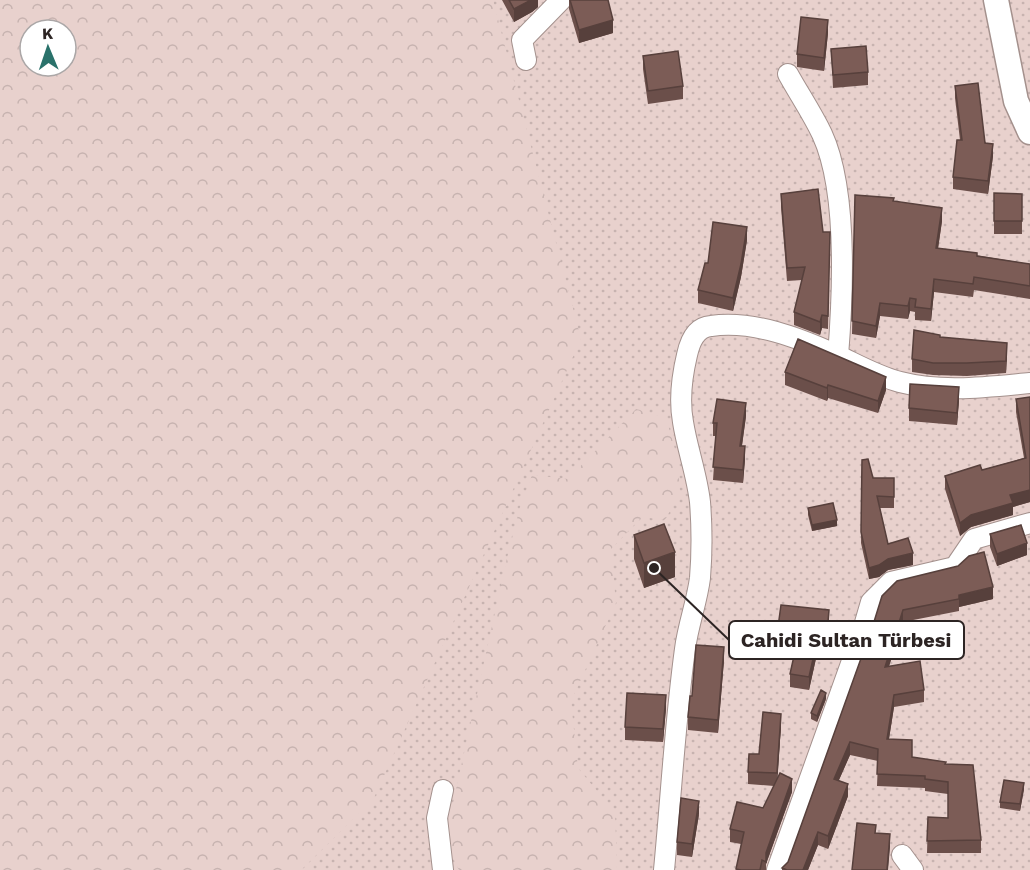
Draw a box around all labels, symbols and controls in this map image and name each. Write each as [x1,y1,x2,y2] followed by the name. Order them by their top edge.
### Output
[18,18,78,78] north arrow
[42,24,53,43] text: K
[729,621,964,659] callout: Cahidi Sultan Türbesi
[741,628,951,652] text: Cahidi Sultan Türbesi

